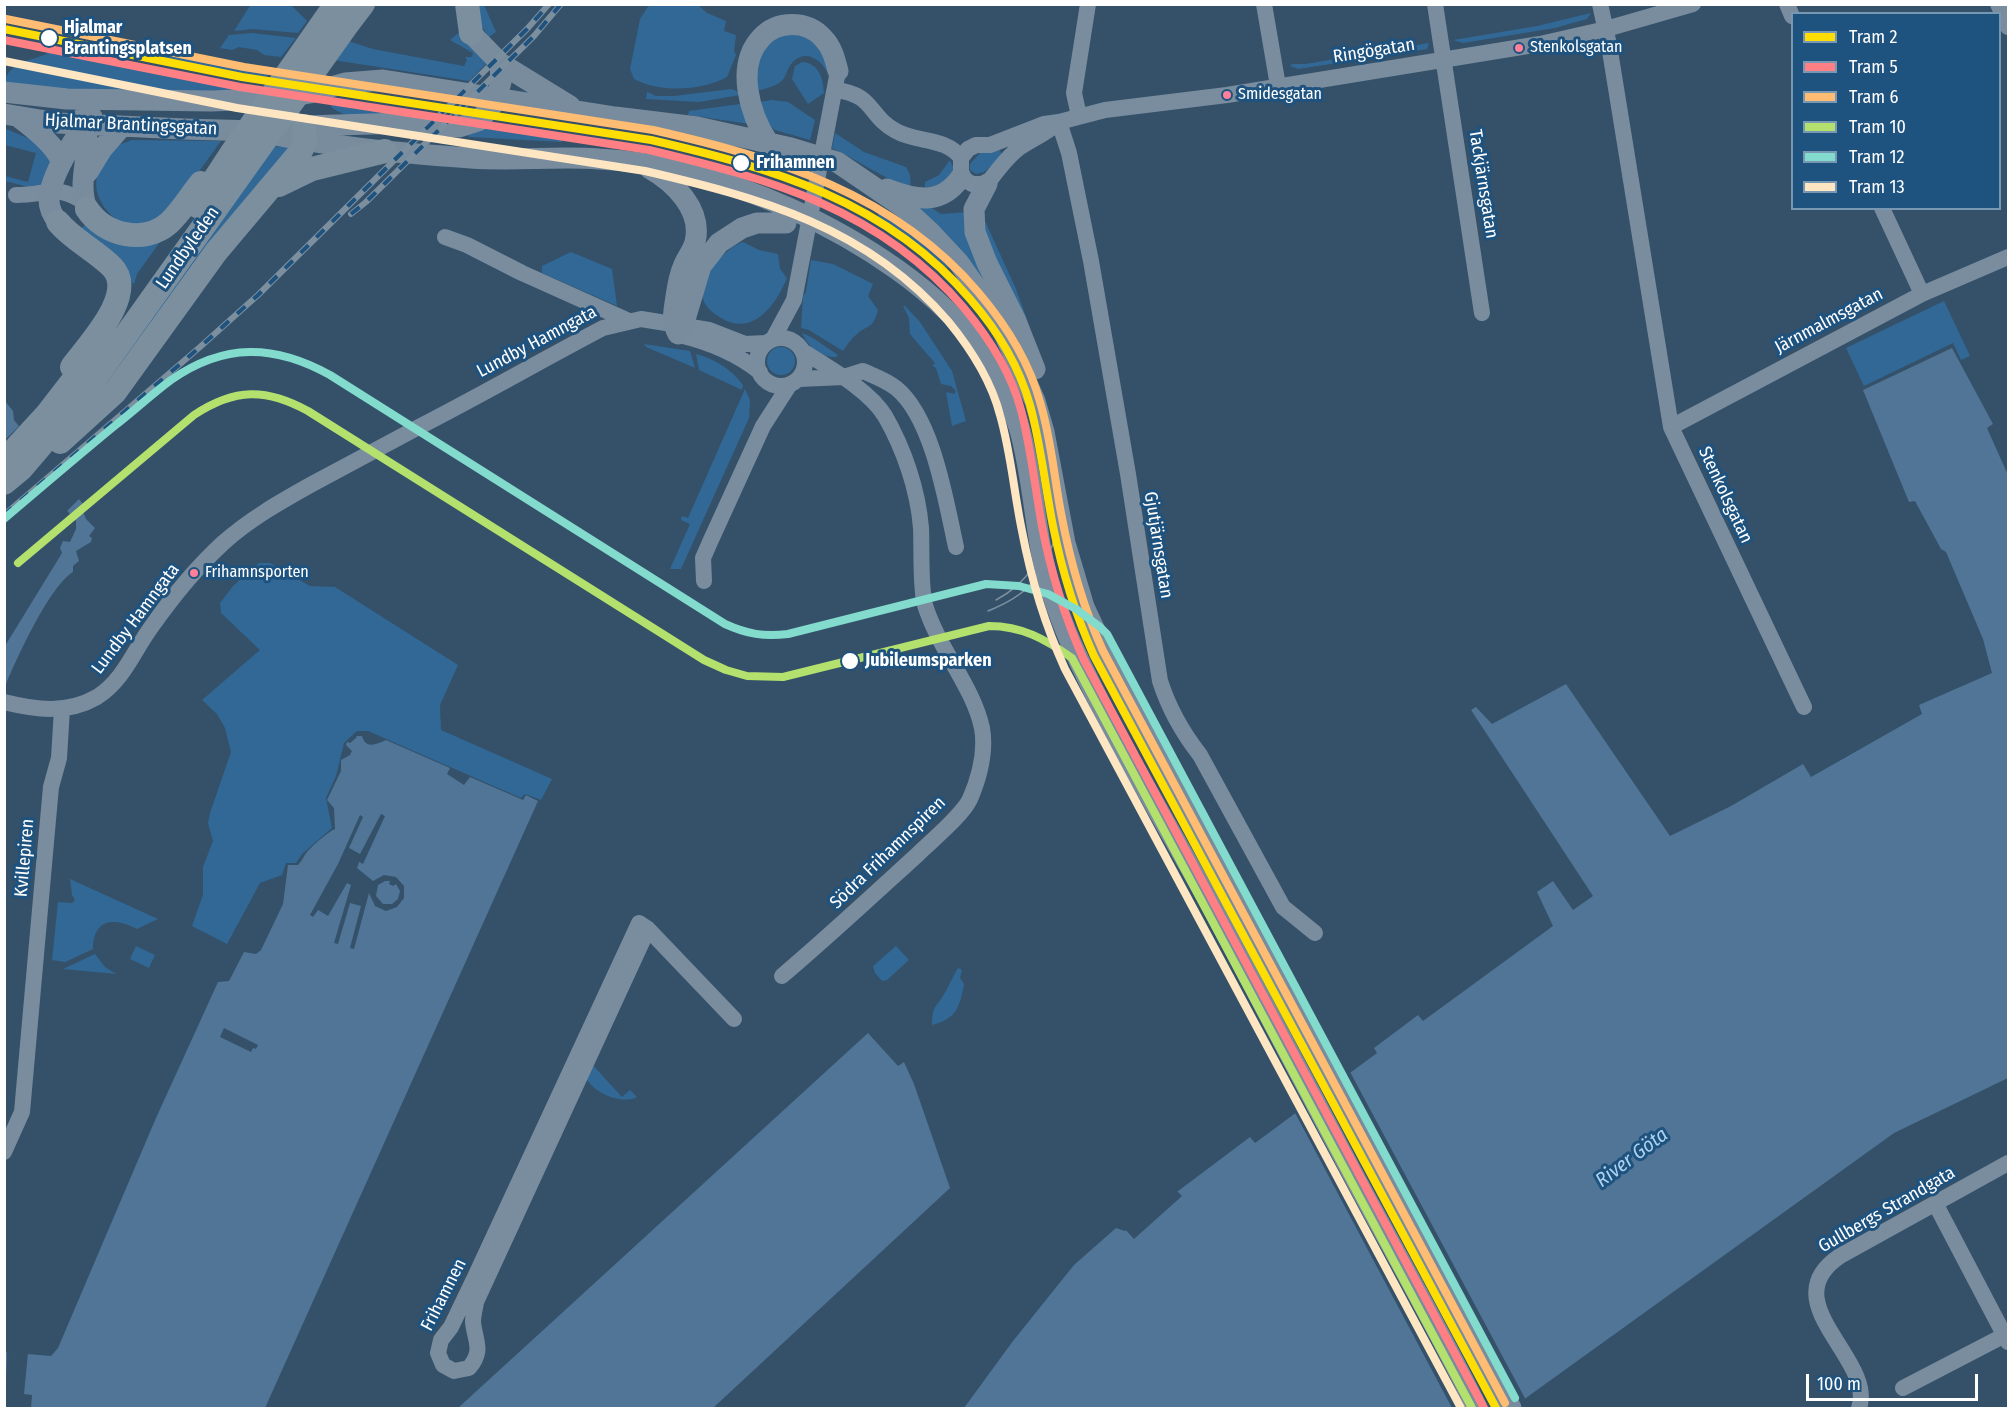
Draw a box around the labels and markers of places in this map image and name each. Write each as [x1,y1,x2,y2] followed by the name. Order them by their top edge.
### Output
[64,17,192,60] place label: Hjalmar Brantingsplatsen
[39,28,59,48] marker: Hjalmar Brantingsplatsen
[1530,38,1622,58] place label: Stenkolsgatan
[1513,42,1525,54] marker: Stenkolsgatan
[1238,85,1322,105] place label: Smidesgatan
[1221,89,1233,101] marker: Smidesgatan
[756,152,835,174] place label: Frihamnen
[731,153,751,173] marker: Frihamnen
[205,563,309,583] place label: Frihamnsporten
[188,567,200,579] marker: Frihamnsporten
[865,650,992,672] place label: Jubileumsparken
[840,651,860,671] marker: Jubileumsparken

